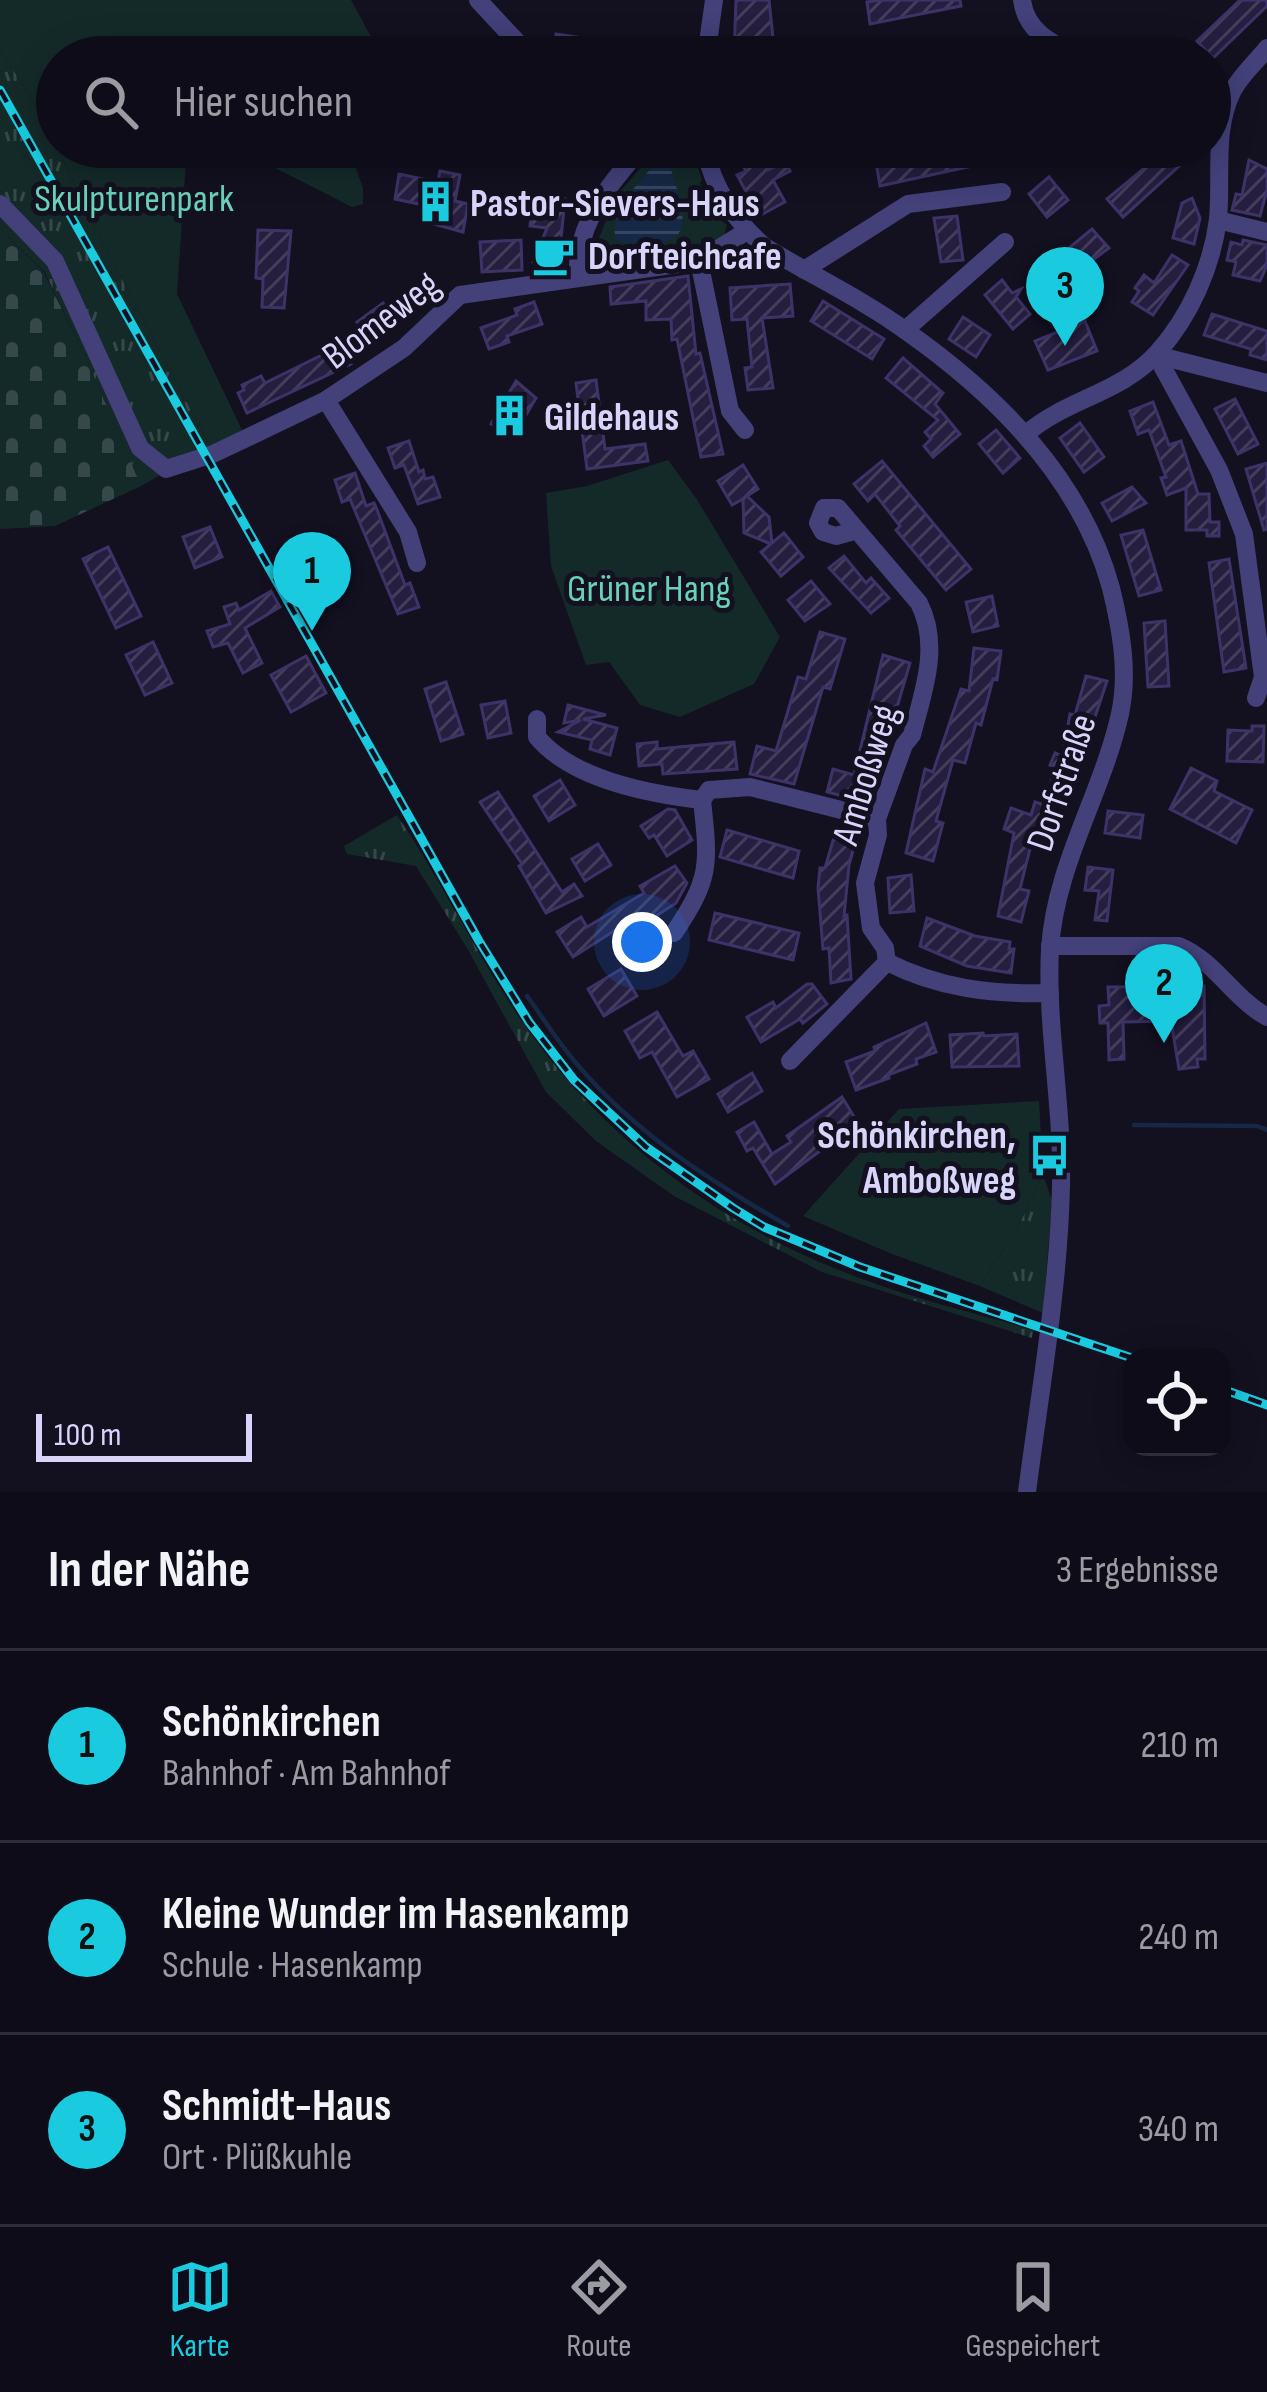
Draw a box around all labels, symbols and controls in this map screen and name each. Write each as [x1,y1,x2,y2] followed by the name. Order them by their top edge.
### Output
[36,36,1231,168] search box
[78,69,144,135] icon: search
[174,75,353,130] text: Hier suchen
[34,176,234,223] park label: Skulpturenpark
[413,179,459,225] building icon: Pastor-Sievers-Haus
[470,181,760,228] place label: Pastor-Sievers-Haus
[531,232,577,278] cafe icon: Dorfteichcafe
[588,234,782,281] place label: Dorfteichcafe
[1026,247,1104,346] pin: 3
[314,262,449,380] street label: Blomeweg
[487,393,533,439] building icon: Gildehaus
[544,395,679,442] place label: Gildehaus
[273,532,351,631] pin: 1
[567,566,731,613] park label: Grüner Hang
[823,699,910,851] street label: Amboßweg
[1017,708,1108,858] street label: Dorfstraße
[612,912,672,972] your location
[1125,944,1203,1043] pin: 2
[817,1113,1016,1205] place label: Schönkirchen, Amboßweg
[1027,1133,1073,1179] bus stop icon: Schönkirchen, Amboßweg
[1123,1348,1231,1456] map controls
[1123,1348,1231,1456] button: locate
[36,1408,252,1461] scale bar
[54,1415,121,1455] text: 100 m
[48,1540,250,1601] text: In der Nähe
[1056,1547,1219,1594] text: 3 Ergebnisse
[162,1695,381,1750] text: Schönkirchen
[79,1722,95,1769] text: 1
[1141,1722,1219,1769] text: 210 m
[162,1750,451,1797] text: Bahnhof · Am Bahnhof
[162,1887,630,1942] text: Kleine Wunder im Hasenkamp
[78,1914,96,1961] text: 2
[1138,1914,1219,1961] text: 240 m
[162,1942,423,1989] text: Schule · Hasenkamp
[162,2079,391,2134] text: Schmidt-Haus
[78,2106,96,2153] text: 3
[1138,2106,1219,2153] text: 340 m
[162,2134,352,2181] text: Ort · Plüßkuhle
[167,2254,233,2366] tab: Karte
[566,2254,632,2366] tab: Route
[965,2254,1100,2366] tab: Gespeichert

